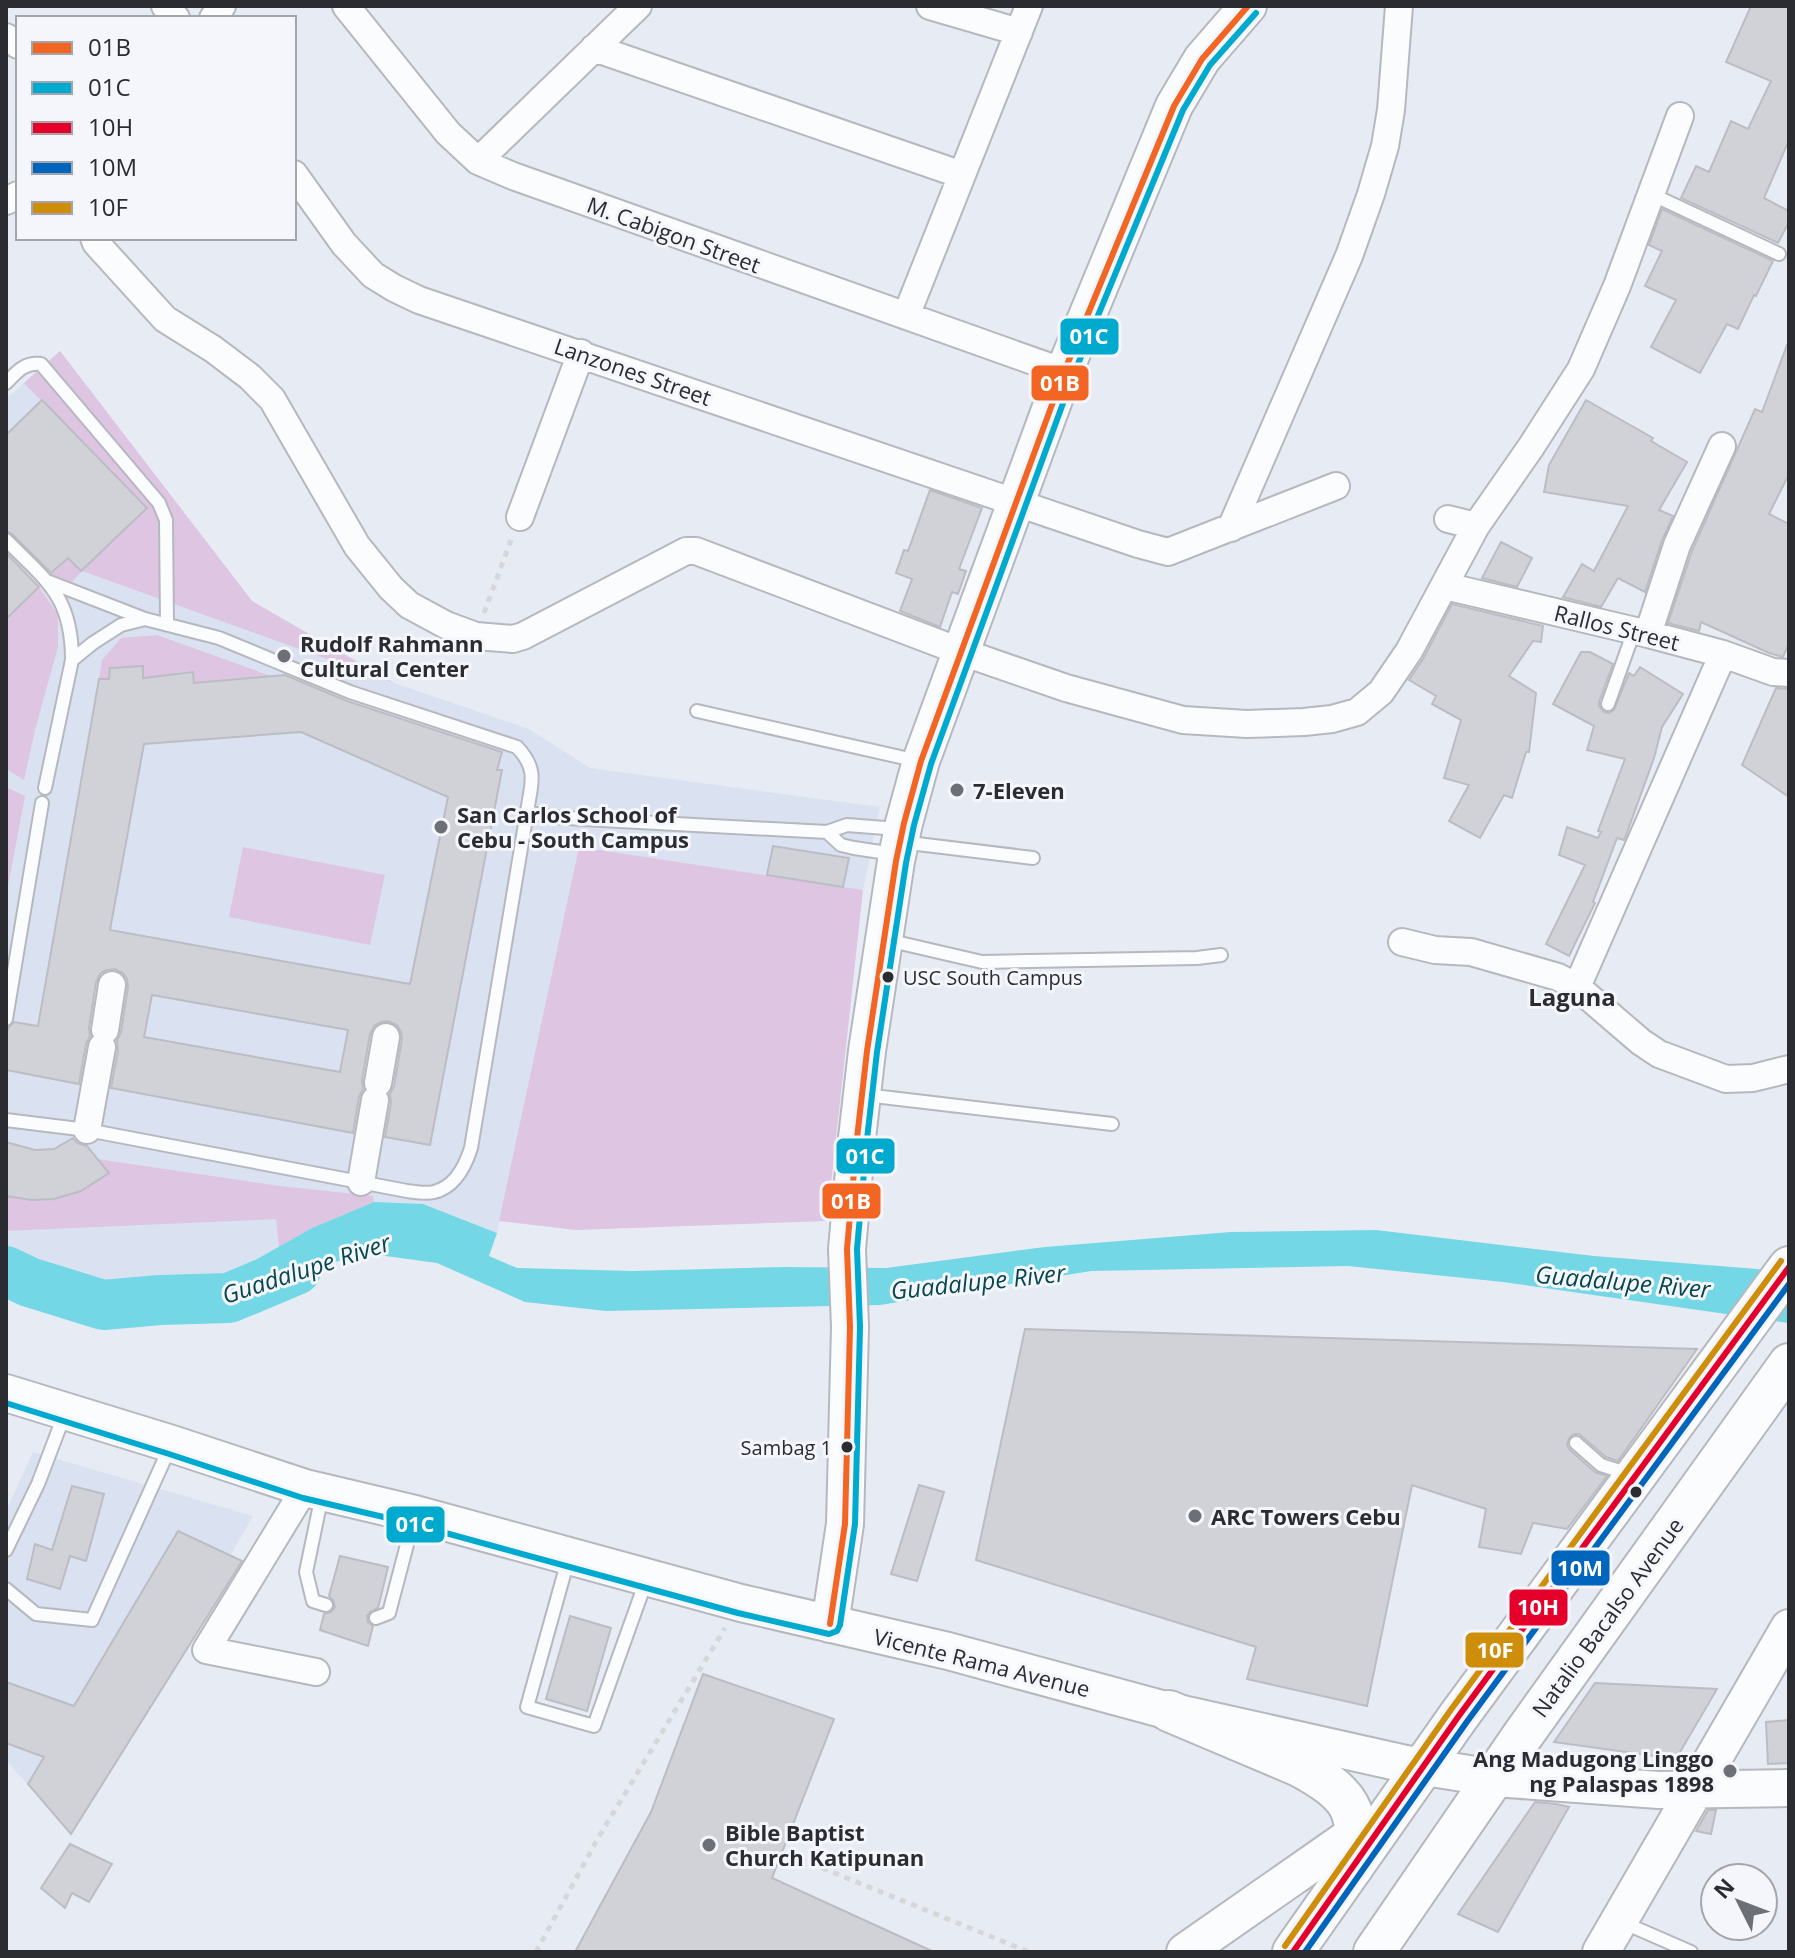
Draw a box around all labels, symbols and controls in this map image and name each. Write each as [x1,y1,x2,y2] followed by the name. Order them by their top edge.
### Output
[16,16,296,240] legend
[88,30,131,63] text: 01B
[88,70,131,103] text: 01C
[88,110,133,143] text: 10H
[88,150,137,183] text: 10M
[583,189,765,279] street label: M. Cabigon Street
[88,190,128,223] text: 10F
[1059,317,1120,356] line badge: 01C
[1069,320,1109,350] text: 01C
[550,330,716,412] street label: Lanzones Street
[1030,364,1090,402] line badge: 01B
[1040,367,1080,397] text: 01B
[1551,597,1683,657] street label: Rallos Street
[300,628,484,683] place label: Rudolf Rahmann Cultural Center
[275,647,293,665] marker: Rudolf Rahmann Cultural Center
[973,775,1065,805] place label: 7-Eleven
[948,781,966,799] marker: 7-Eleven
[457,799,689,854] place label: San Carlos School of Cebu - South Campus
[432,818,450,836] marker: San Carlos School of Cebu - South Campus
[903,964,1082,991] place label: USC South Campus
[880,969,896,985] marker: USC South Campus
[1528,980,1616,1013] district label: Laguna
[835,1137,896,1175] line badge: 01C
[845,1140,885,1170] text: 01C
[821,1182,882,1220] line badge: 01B
[831,1185,871,1215] text: 01B
[218,1225,396,1311] water label: Guadalupe River
[889,1255,1068,1307] water label: Guadalupe River
[1534,1257,1713,1305] water label: Guadalupe River
[741,1434,832,1461] place label: Sambag 1
[839,1439,855,1455] marker: Sambag 1
[1628,1484,1644,1500] unlabelled marker
[1211,1501,1401,1531] place label: ARC Towers Cebu
[385,1505,446,1544] line badge: 01C
[1186,1507,1204,1525] marker: ARC Towers Cebu
[395,1508,435,1538] text: 01C
[1524,1511,1690,1723] street label: Natalio Bacalso Avenue
[1550,1549,1611,1587] line badge: 10M
[1557,1552,1603,1582] text: 10M
[1508,1588,1569,1627] line badge: 10H
[1517,1591,1559,1621] text: 10H
[871,1621,1093,1703] street label: Vicente Rama Avenue
[1464,1631,1525,1669] line badge: 10F
[1476,1634,1514,1664] text: 10F
[1473,1743,1714,1798] place label: Ang Madugong Linggo ng Palaspas 1898
[1721,1762,1739,1780] marker: Ang Madugong Linggo ng Palaspas 1898
[725,1817,924,1872] place label: Bible Baptist Church Katipunan
[700,1836,718,1854] marker: Bible Baptist Church Katipunan
[1699,1862,1779,1942] north arrow
[1706,1871,1741,1905] text: N

